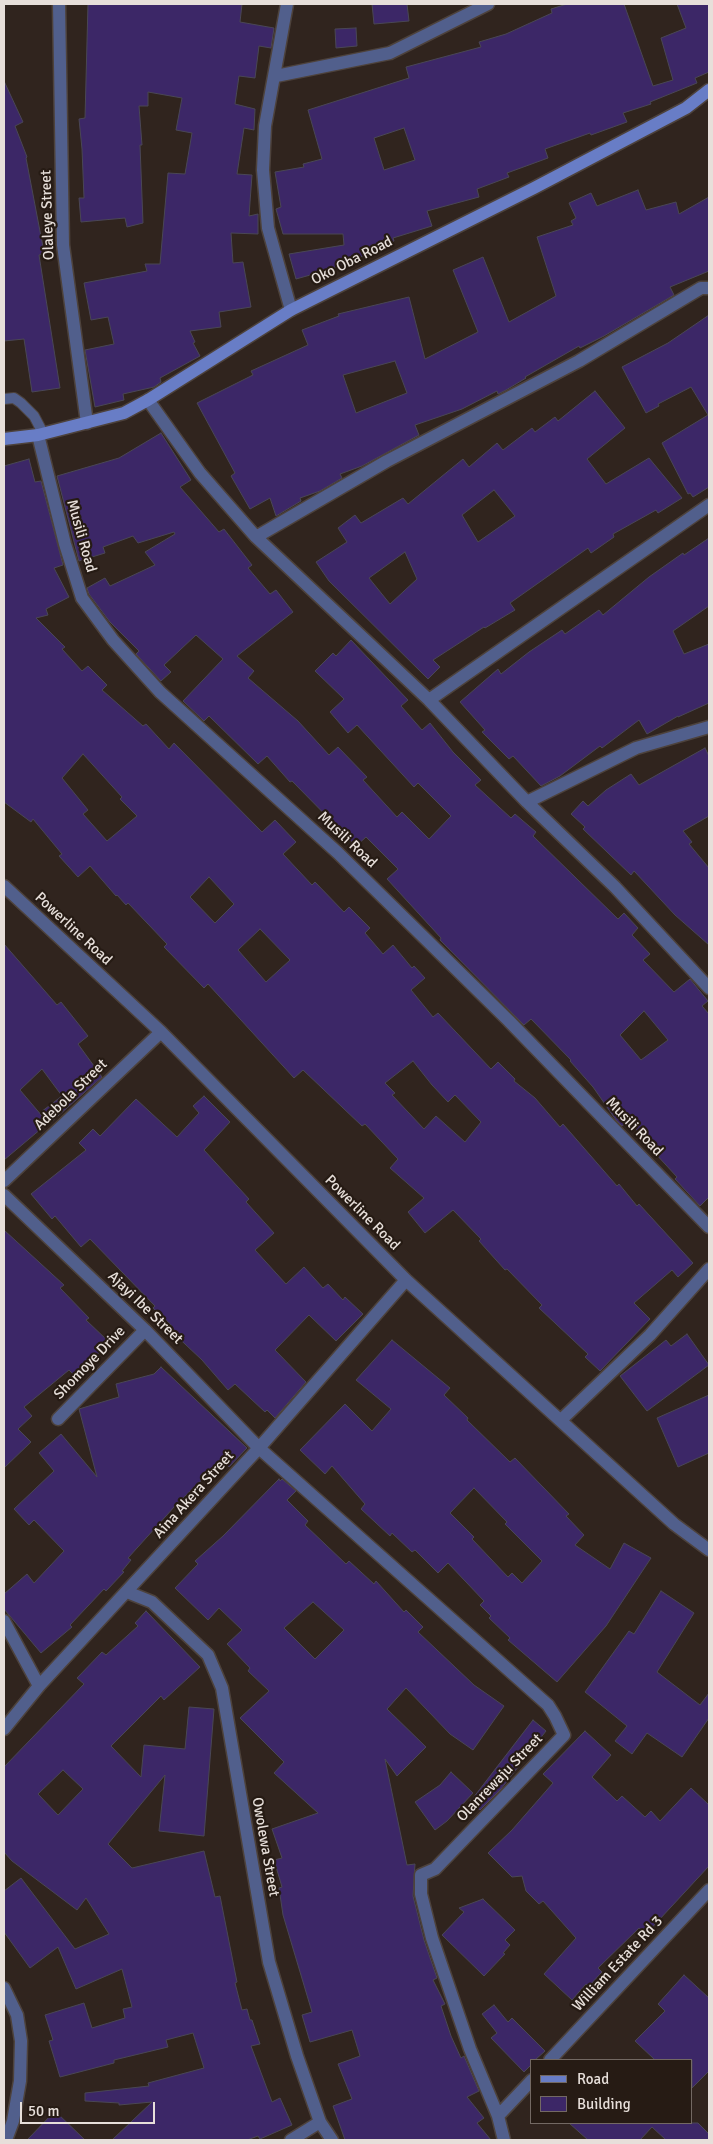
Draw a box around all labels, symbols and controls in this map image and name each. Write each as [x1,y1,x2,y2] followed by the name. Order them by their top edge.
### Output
[37,170,59,260] street label: Olaleye Street
[308,233,396,289] street label: Oko Oba Road
[62,498,100,574] street label: Musili Road
[314,808,380,872] street label: Musili Road
[31,889,115,969] street label: Powerline Road
[31,1056,111,1134] street label: Adebola Street
[602,1094,666,1160] street label: Musili Road
[321,1172,403,1254] street label: Powerline Road
[104,1268,186,1348] street label: Ajayi Ibe Street
[51,1323,129,1403] street label: Shomoye Drive
[150,1447,238,1543] street label: Aina Akera Street
[453,1730,547,1826] street label: Olanrewaju Street
[247,1796,283,1898] street label: Owolewa Street
[569,1912,667,2016] street label: William Estate Rd 3
[530,2059,693,2124] legend
[577,2070,609,2088] text: Road
[22,2092,158,2124] scale bar
[577,2095,631,2113] text: Building
[28,2102,59,2120] text: 50 m

